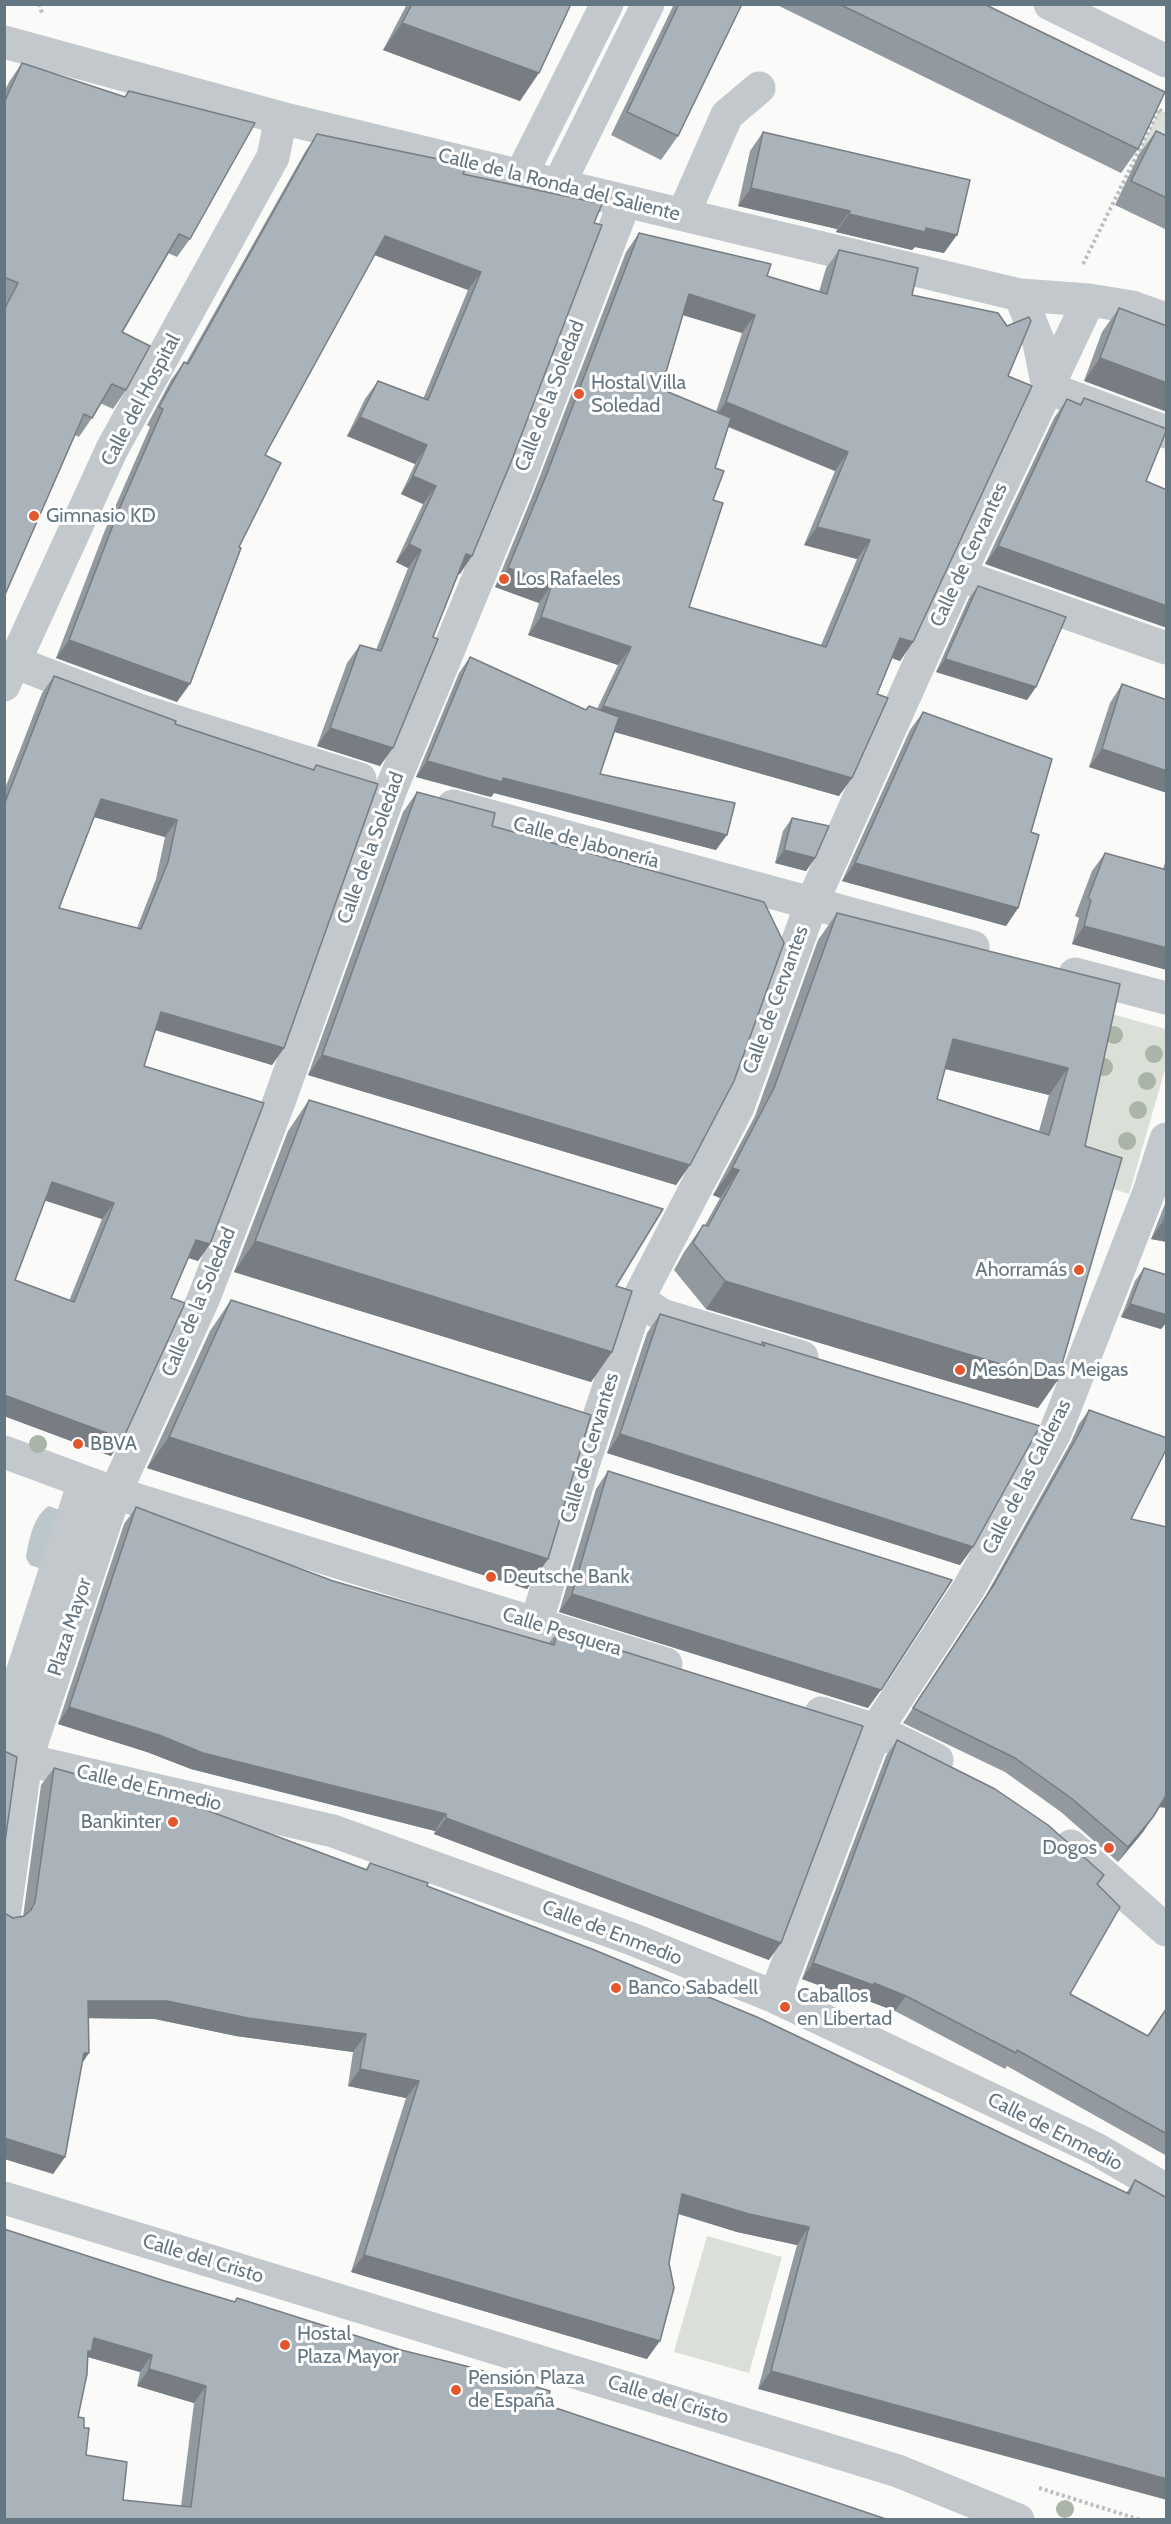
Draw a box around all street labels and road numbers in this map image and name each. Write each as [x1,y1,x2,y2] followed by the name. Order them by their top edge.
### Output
[435,143,683,227] street label: Calle de la Ronda del Saliente
[510,317,590,475] street label: Calle de la Soledad
[96,330,186,470] street label: Calle del Hospital
[925,479,1013,631] street label: Calle de Cervantes
[332,769,410,927] street label: Calle de la Soledad
[510,812,662,874] street label: Calle de Jabonería
[738,923,814,1077] street label: Calle de Cervantes
[157,1224,241,1380] street label: Calle de la Soledad
[556,1370,624,1526] street label: Calle de Cervantes
[978,1395,1076,1559] street label: Calle de las Calderas
[43,1575,97,1679] street label: Plaza Mayor
[500,1602,624,1662] street label: Calle Pesquera
[74,1760,224,1816] street label: Calle de Enmedio
[539,1895,685,1971] street label: Calle de Enmedio
[984,2088,1126,2176] street label: Calle de Enmedio
[140,2229,266,2289] street label: Calle del Cristo
[605,2370,731,2430] street label: Calle del Cristo

